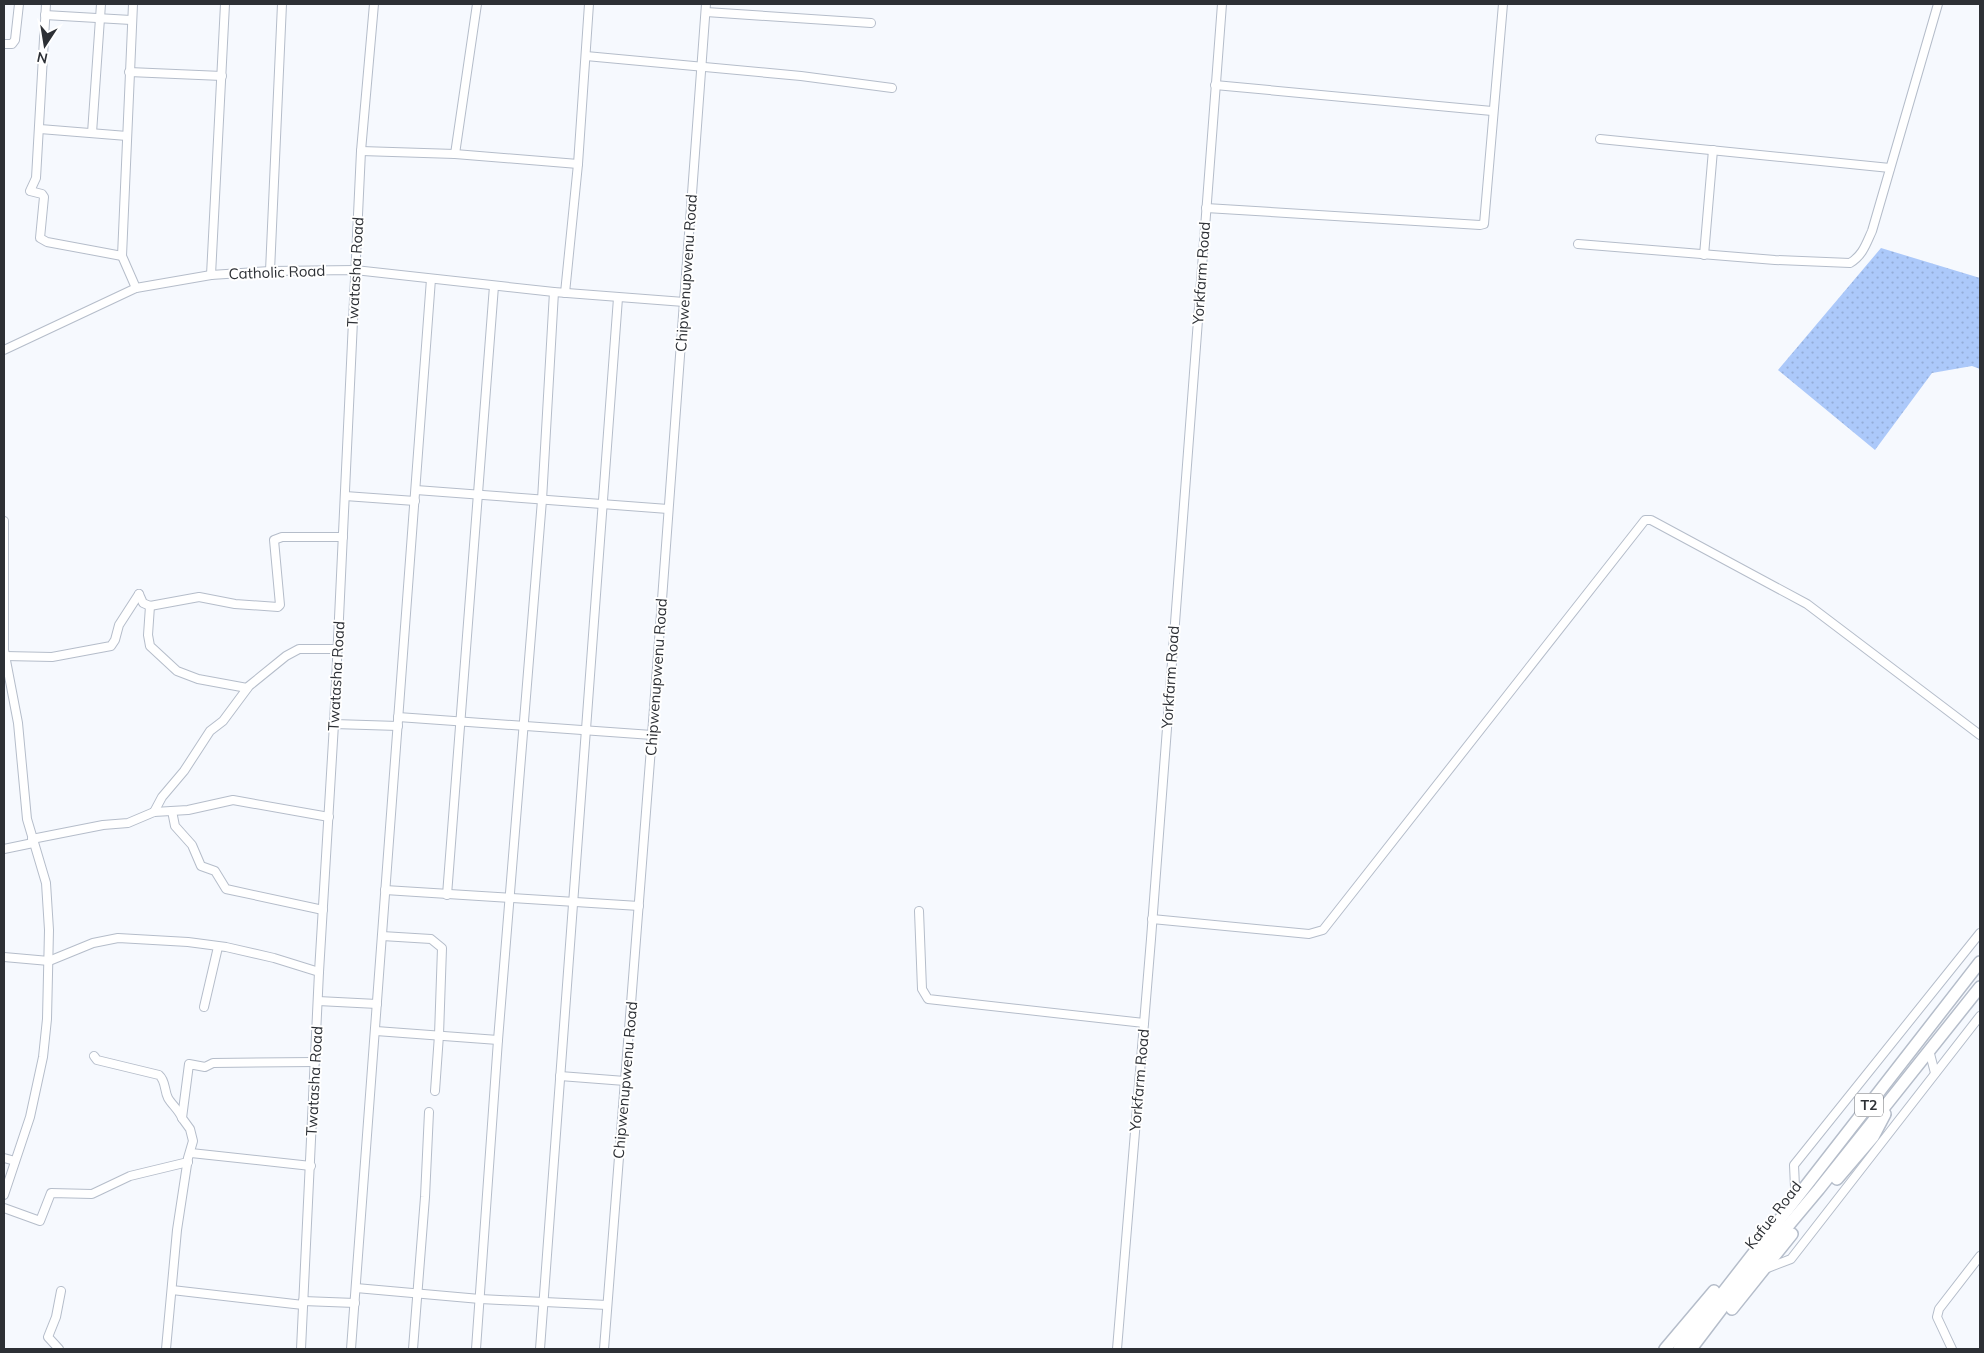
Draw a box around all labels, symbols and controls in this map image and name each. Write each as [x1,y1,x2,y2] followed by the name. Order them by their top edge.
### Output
[20,20,70,70] north arrow
[35,48,49,68] text: N
[671,193,701,353] street label: Chipwenupwenu Road
[343,217,367,327] street label: Twatasha Road
[1188,221,1214,326] street label: Yorkfarm Road
[228,261,326,283] street label: Catholic Road
[641,597,671,757] street label: Chipwenupwenu Road
[324,621,348,731] street label: Twatasha Road
[1157,625,1183,730] street label: Yorkfarm Road
[609,1000,641,1160] street label: Chipwenupwenu Road
[302,1026,326,1136] street label: Twatasha Road
[1125,1028,1153,1133] street label: Yorkfarm Road
[1855,1094,1883,1116] road number: T2
[1741,1177,1805,1253] street label: Kafue Road

